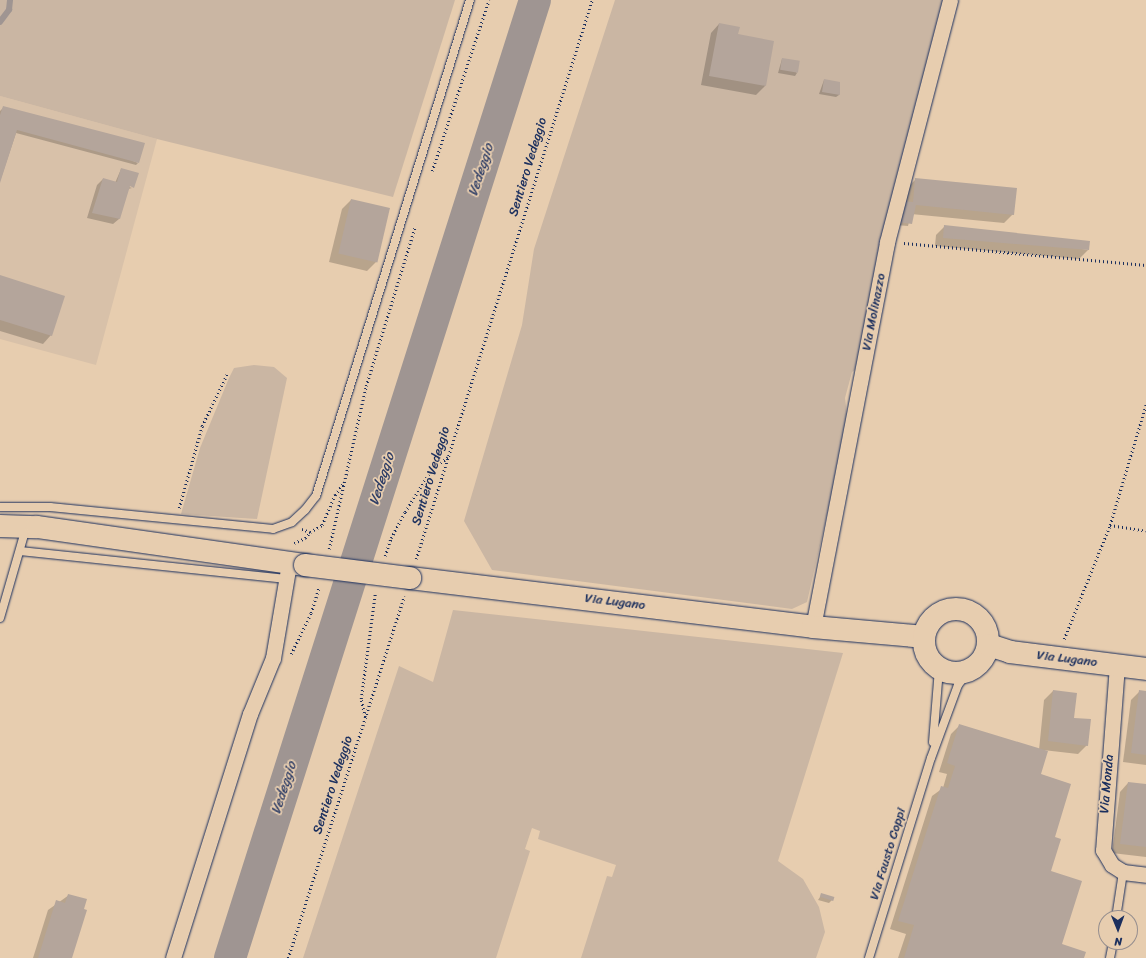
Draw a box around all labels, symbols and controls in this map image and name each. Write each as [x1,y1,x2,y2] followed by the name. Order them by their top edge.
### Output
[505,116,551,218] street label: Sentiero Vedeggio
[465,142,497,198] water label: Vedeggio
[859,272,889,352] street label: Via Molinazzo
[408,425,454,527] street label: Sentiero Vedeggio
[366,451,398,507] water label: Vedeggio
[584,591,646,613] street label: Via Lugano
[1036,648,1098,670] street label: Via Lugano
[310,734,356,836] street label: Sentiero Vedeggio
[1097,754,1117,814] street label: Via Monda
[268,760,300,816] water label: Vedeggio
[867,806,909,902] street label: Via Fausto Coppi
[1098,910,1138,950] north arrow
[1114,932,1122,951] text: N

